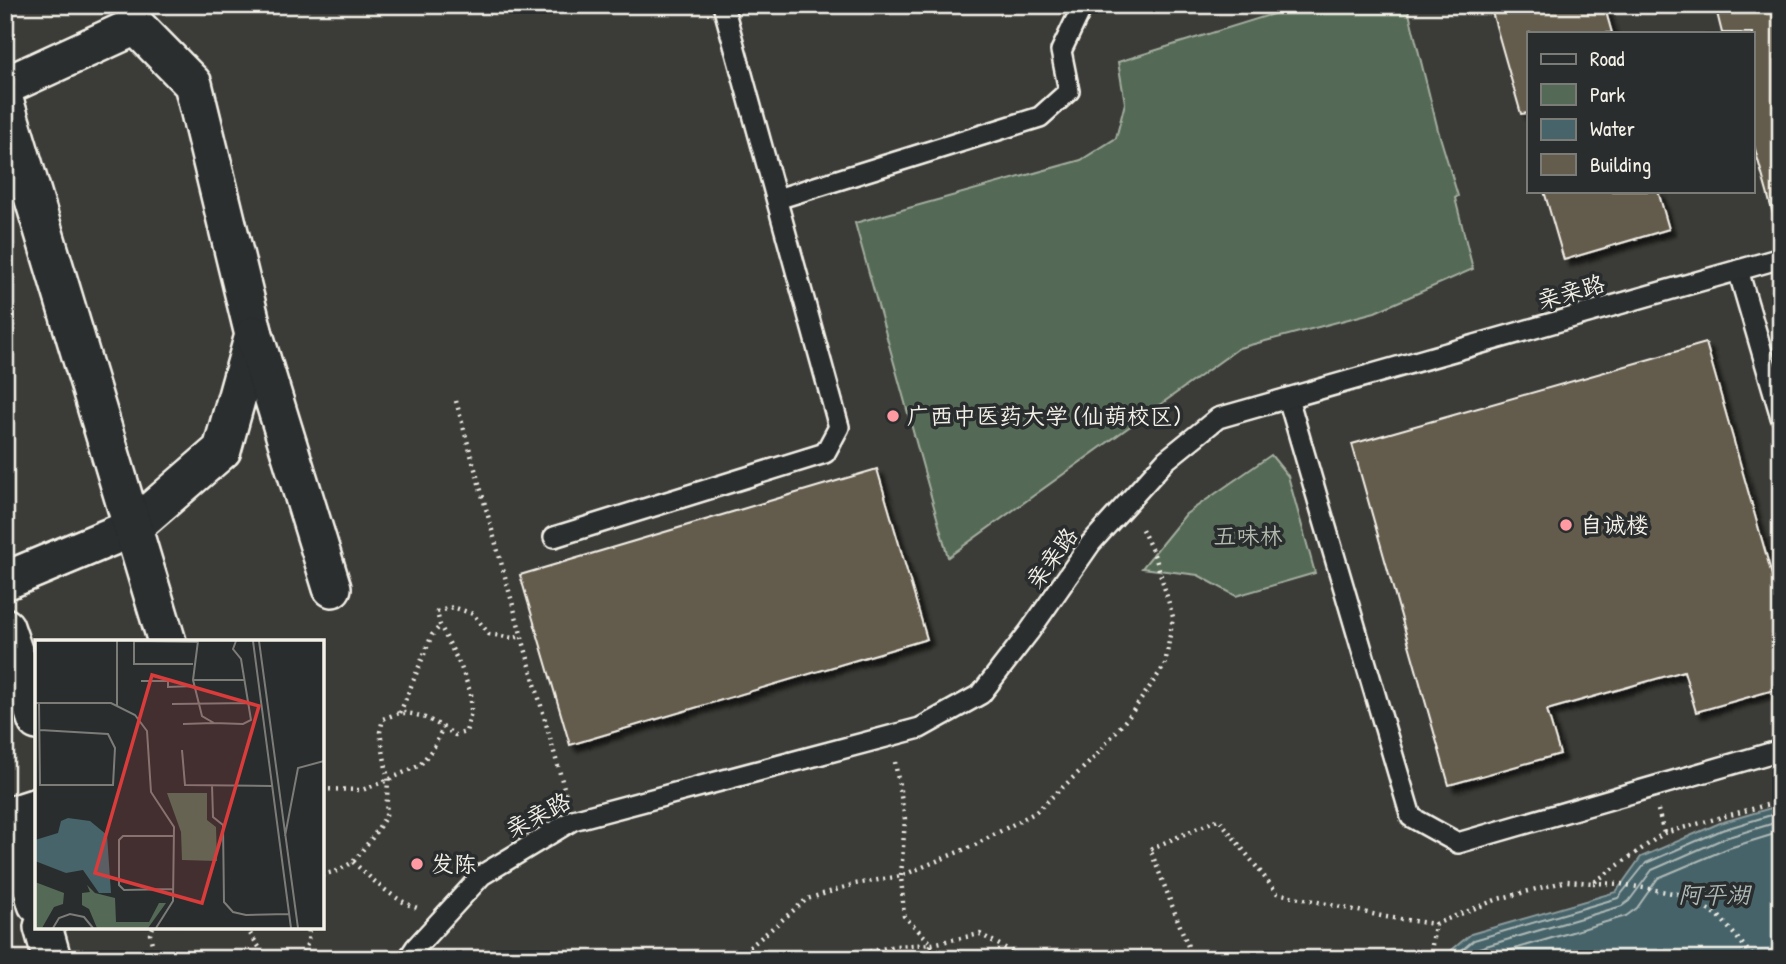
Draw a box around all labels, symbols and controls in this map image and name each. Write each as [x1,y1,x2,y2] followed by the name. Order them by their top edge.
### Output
[1527,32,1754,192] legend
[1590,44,1624,73] text: Road
[1590,80,1625,109] text: Park
[1590,114,1635,143] text: Water
[1590,150,1651,179] text: Building
[1533,267,1608,316] street label: 亲亲路
[907,400,1181,431] place label: 广西中医药大学 (仙葫校区)
[885,408,901,424] marker: 广西中医药大学 (仙葫校区)
[1580,509,1649,540] place label: 自诚楼
[1558,517,1574,533] marker: 自诚楼
[1214,520,1283,551] park label: 五味林
[1019,521,1084,595] street label: 亲亲路
[35,640,324,929] inset map
[500,785,576,844] street label: 亲亲路
[431,848,477,879] place label: 发陈
[409,856,425,872] marker: 发陈
[1678,878,1753,910] water label: 阿平湖

